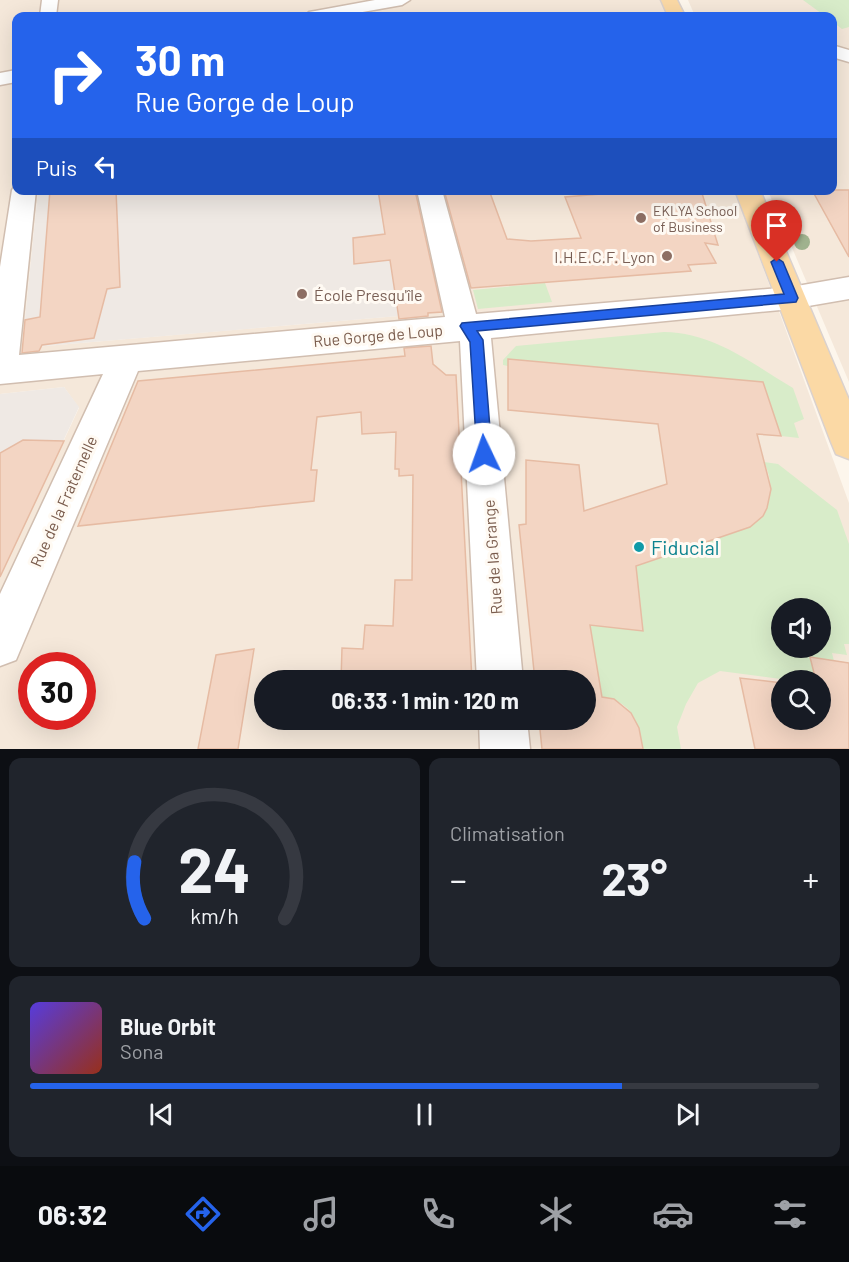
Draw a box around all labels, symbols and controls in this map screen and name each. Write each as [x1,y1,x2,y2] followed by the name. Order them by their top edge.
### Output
[135,34,225,84] text: 30 m
[36,36,114,114] icon: right
[135,85,355,117] text: Rue Gorge de Loup
[89,150,122,183] icon: left
[36,154,77,180] text: Puis
[751,200,802,262] pin
[653,202,737,235] place label: EKLYA School of Business
[760,209,793,242] icon: arrive
[634,211,648,225] marker: EKLYA School of Business
[554,247,655,266] place label: I.H.E.C.F. Lyon
[660,249,674,263] marker: I.H.E.C.F. Lyon
[314,285,423,304] place label: École Presqu'île
[295,287,309,301] marker: École Presqu'île
[312,320,444,350] street label: Rue Gorge de Loup
[452,422,516,486] position arrow
[26,433,100,569] street label: Rue de la Fraternelle
[479,499,505,615] street label: Rue de la Grange
[651,535,719,559] place label: Fiducial
[632,540,646,554] marker: Fiducial
[771,598,831,730] map controls
[771,598,831,658] button: sound
[18,652,96,730] speed limit sign: 30
[771,670,831,730] button: search
[331,687,519,713] text: 06:33 · 1 min · 120 m
[450,821,565,845] text: Climatisation
[178,831,251,905] text: 24
[602,851,667,905] text: 23°
[450,859,467,899] text: −
[802,859,819,899] text: +
[190,904,239,929] text: km/h
[120,1013,216,1039] text: Blue Orbit
[120,1039,164,1063] text: Sona
[145,1098,178,1131] icon: previous
[408,1098,441,1131] icon: pause
[671,1098,704,1131] icon: next
[182,1193,224,1235] icon: directions
[300,1193,342,1235] icon: music
[417,1193,459,1235] icon: phone
[535,1193,577,1235] icon: climate
[652,1193,694,1235] icon: car
[769,1193,811,1235] icon: filters
[38,1198,107,1230] text: 06:32

